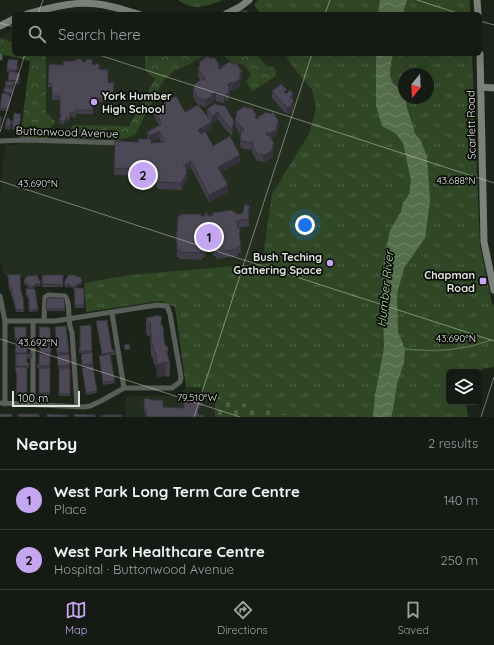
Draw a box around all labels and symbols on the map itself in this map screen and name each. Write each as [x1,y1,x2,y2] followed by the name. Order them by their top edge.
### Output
[398,68,434,104] north arrow
[102,89,172,116] place label: York Humber High School
[463,90,479,160] street label: Scarlett Road
[89,97,99,107] marker: York Humber High School
[15,123,119,141] street label: Buttonwood Avenue
[130,160,156,190] pin: 2
[436,174,476,187] text: 43.688°N
[18,177,58,190] text: 43.690°N
[295,215,315,235] your location
[196,222,222,252] pin: 1
[374,249,397,328] water label: Humber River
[233,250,322,277] place label: Bush Teching Gathering Space
[325,258,335,268] marker: Bush Teching Gathering Space
[424,268,475,295] place label: Chapman Road
[478,276,488,286] marker: Chapman Road
[436,332,476,345] text: 43.690°N
[18,336,58,349] text: 43.692°N
[12,389,80,408] scale bar
[177,391,217,404] text: 79.510°W

